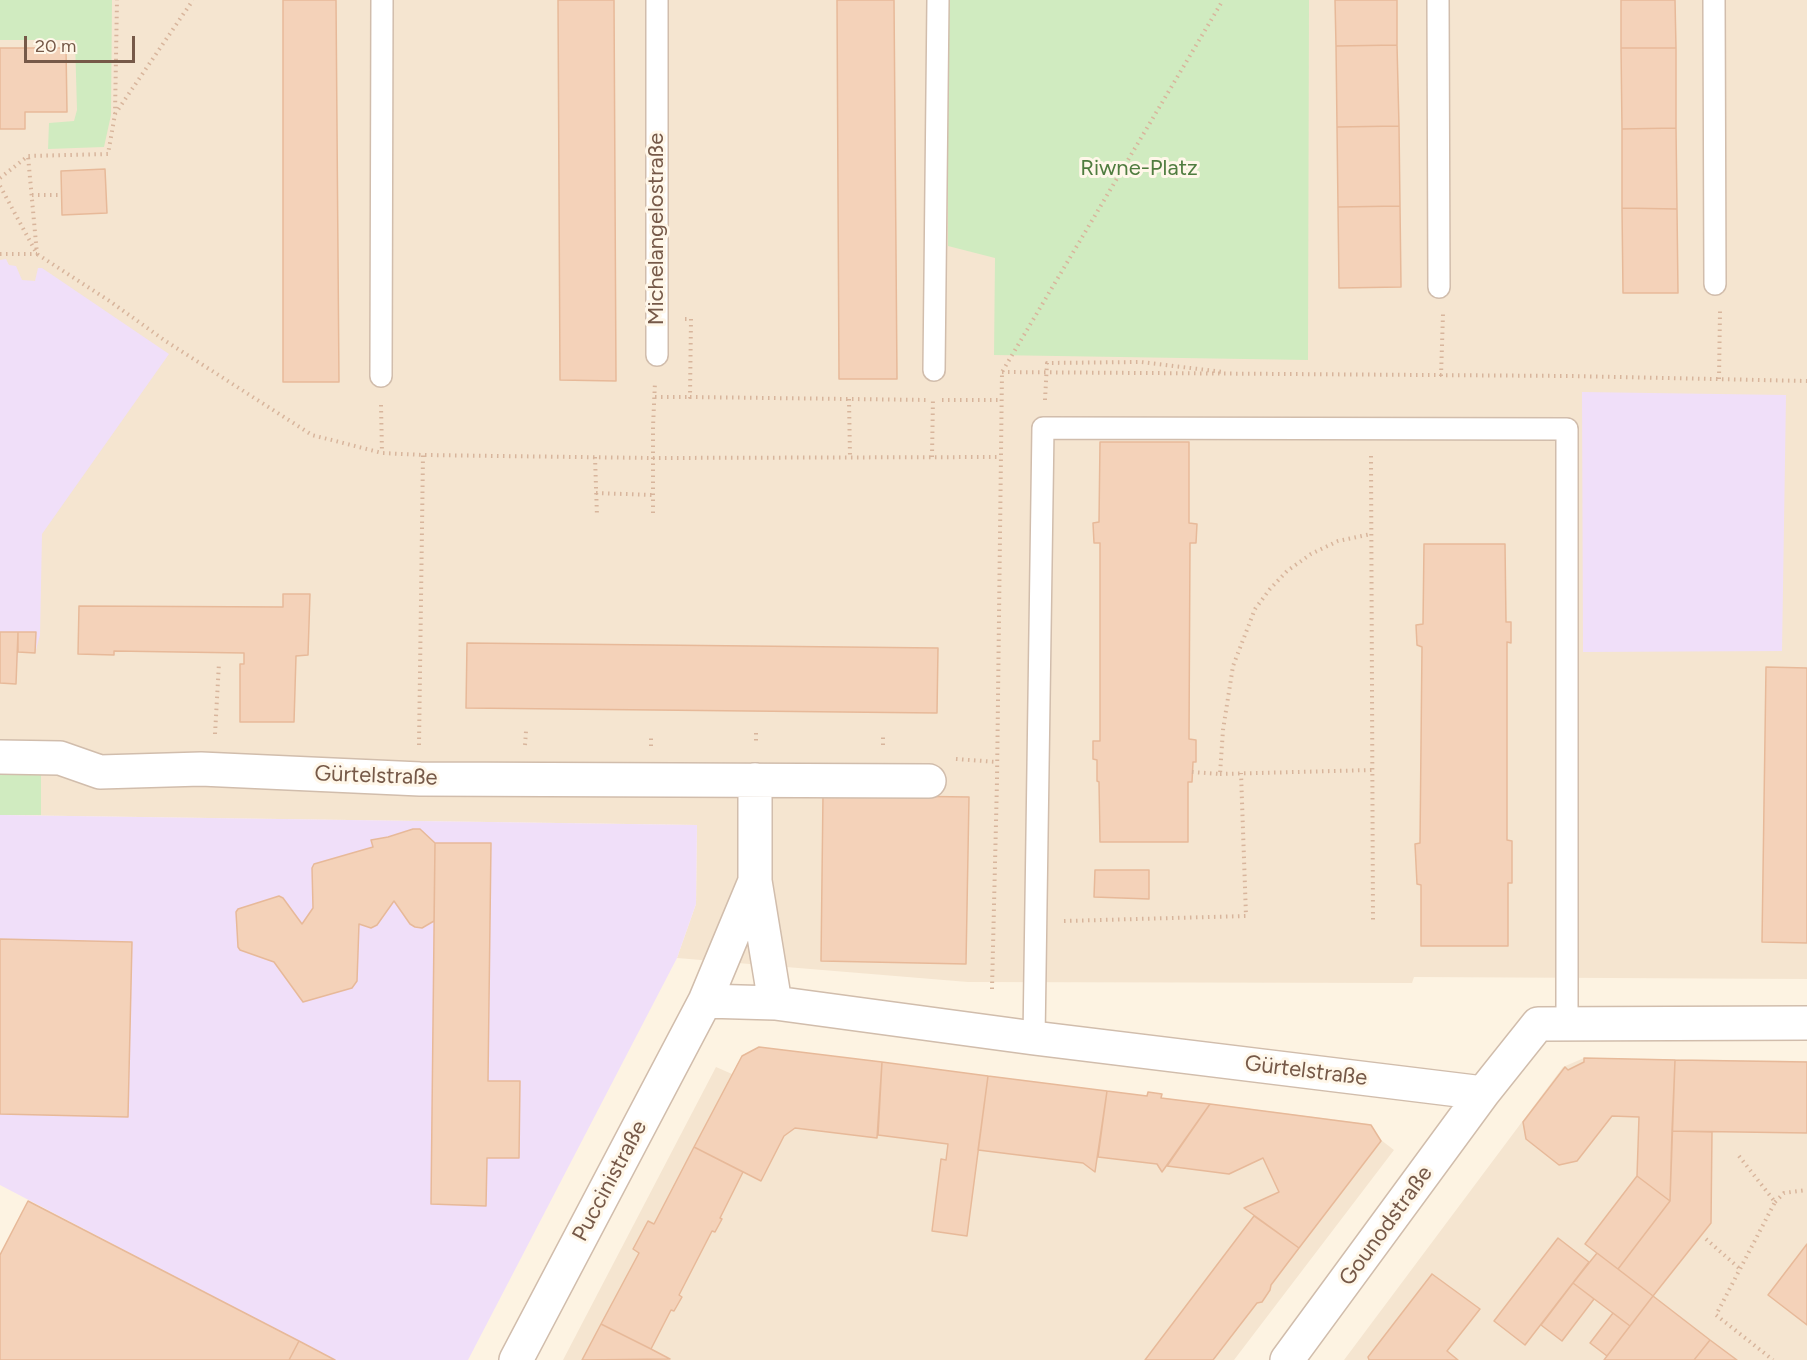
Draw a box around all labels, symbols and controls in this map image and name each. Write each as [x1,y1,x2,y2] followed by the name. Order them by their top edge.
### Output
[27,24,138,62] scale bar
[35,35,76,57] text: 20 m
[644,133,670,325] street label: Michelangelostraße
[1080,156,1198,182] park label: Riwne-Platz
[314,761,438,791] street label: Gürtelstraße
[1243,1050,1369,1092] street label: Gürtelstraße
[567,1116,653,1246] street label: Puccinistraße
[1334,1161,1438,1291] street label: Gounodstraße

